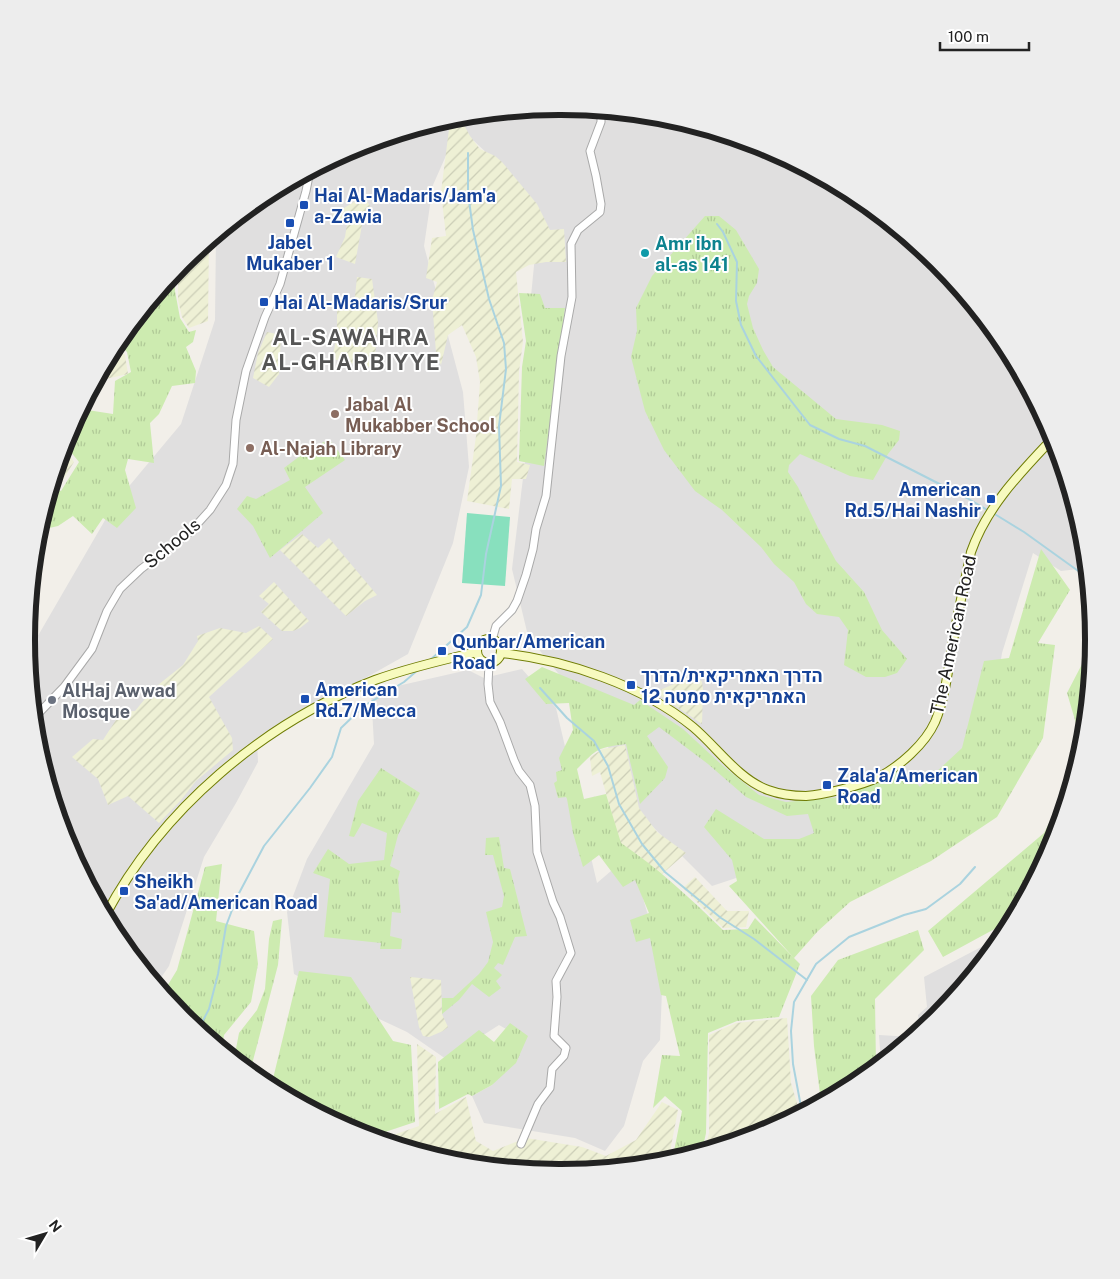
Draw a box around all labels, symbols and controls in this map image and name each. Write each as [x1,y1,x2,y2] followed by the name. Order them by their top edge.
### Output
[940,20,1029,52] scale bar
[948,28,989,45] text: 100 m
[314,185,496,227] place label: Hai Al-Madaris/Jam'a a-Zawia
[298,199,310,211] marker: Hai Al-Madaris/Jam'a a-Zawia
[284,217,296,229] marker: Jabel Mukaber 1
[246,232,334,274] place label: Jabel Mukaber 1
[655,233,729,275] place label: Amr ibn al-as 141
[639,247,651,259] marker: Amr ibn al-as 141
[274,292,448,313] place label: Hai Al-Madaris/Srur
[258,296,270,308] marker: Hai Al-Madaris/Srur
[261,324,441,375] district label: AL-SAWAHRA AL-GHARBIYYE
[345,394,496,436] place label: Jabal Al Mukabber School
[329,408,341,420] marker: Jabal Al Mukabber School
[260,438,402,459] place label: Al-Najah Library
[244,442,256,454] marker: Al-Najah Library
[845,479,982,521] place label: American Rd.5/Hai Nashir
[985,493,997,505] marker: American Rd.5/Hai Nashir
[140,513,204,573] street label: Schools
[926,553,980,717] street label: The American Road
[452,631,605,673] place label: Qunbar/American Road
[436,645,448,657] marker: Qunbar/American Road
[641,665,823,707] place label: הדרך האמריקאית/הדרך האמריקאית סמטה 12
[315,679,416,721] place label: American Rd.7/Mecca
[625,679,637,691] marker: הדרך האמריקאית/הדרך האמריקאית סמטה 12
[62,680,176,722] place label: AlHaj Awwad Mosque
[299,693,311,705] marker: American Rd.7/Mecca
[46,694,58,706] marker: AlHaj Awwad Mosque
[837,765,978,807] place label: Zala'a/American Road
[821,779,833,791] marker: Zala'a/American Road
[134,871,318,913] place label: Sheikh Sa'ad/American Road
[118,885,130,897] marker: Sheikh Sa'ad/American Road
[20,1209,70,1259] north arrow
[46,1217,65,1235] text: N

